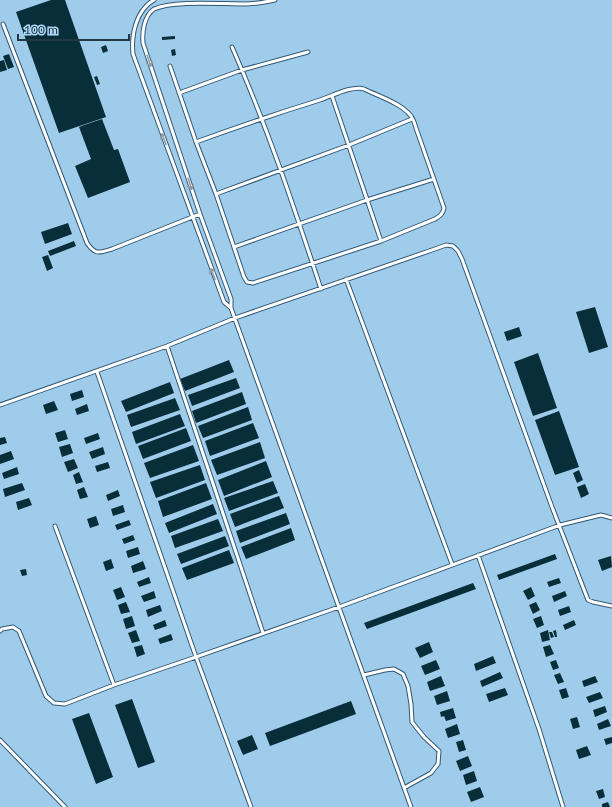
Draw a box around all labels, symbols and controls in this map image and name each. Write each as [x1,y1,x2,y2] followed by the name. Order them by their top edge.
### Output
[18,16,129,42] scale bar
[24,22,58,37] text: 100 m
[146,54,153,67] one-way arrow
[159,133,167,145] one-way arrow
[187,178,194,191] one-way arrow
[209,268,217,280] one-way arrow

